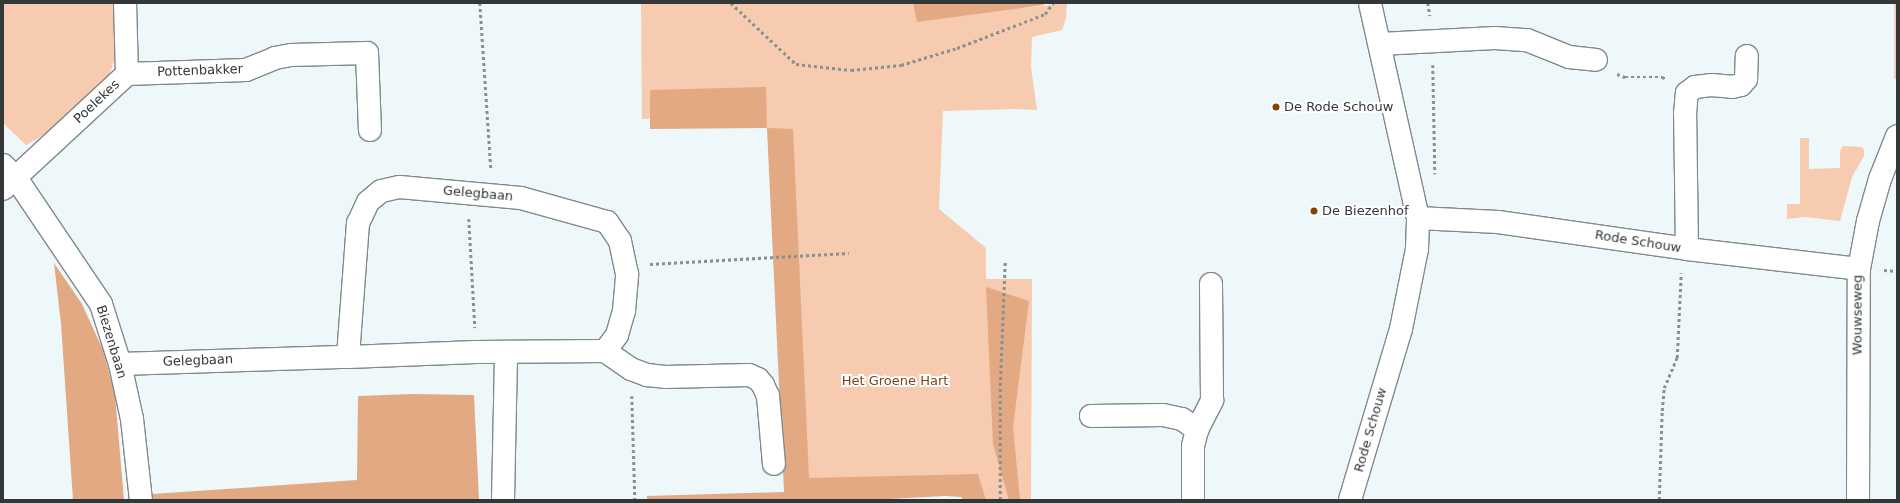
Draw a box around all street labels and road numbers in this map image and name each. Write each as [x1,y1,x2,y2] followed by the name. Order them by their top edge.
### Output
[157,62,243,80] street label: Pottenbakker
[71,77,123,127] street label: Poelekes
[442,183,514,205] street label: Gelegbaan
[1594,227,1682,257] street label: Rode Schouw
[1850,275,1866,355] street label: Wouwseweg
[92,303,130,381] street label: Biezenbaan
[163,352,233,370] street label: Gelegbaan
[1351,386,1391,474] street label: Rode Schouw

